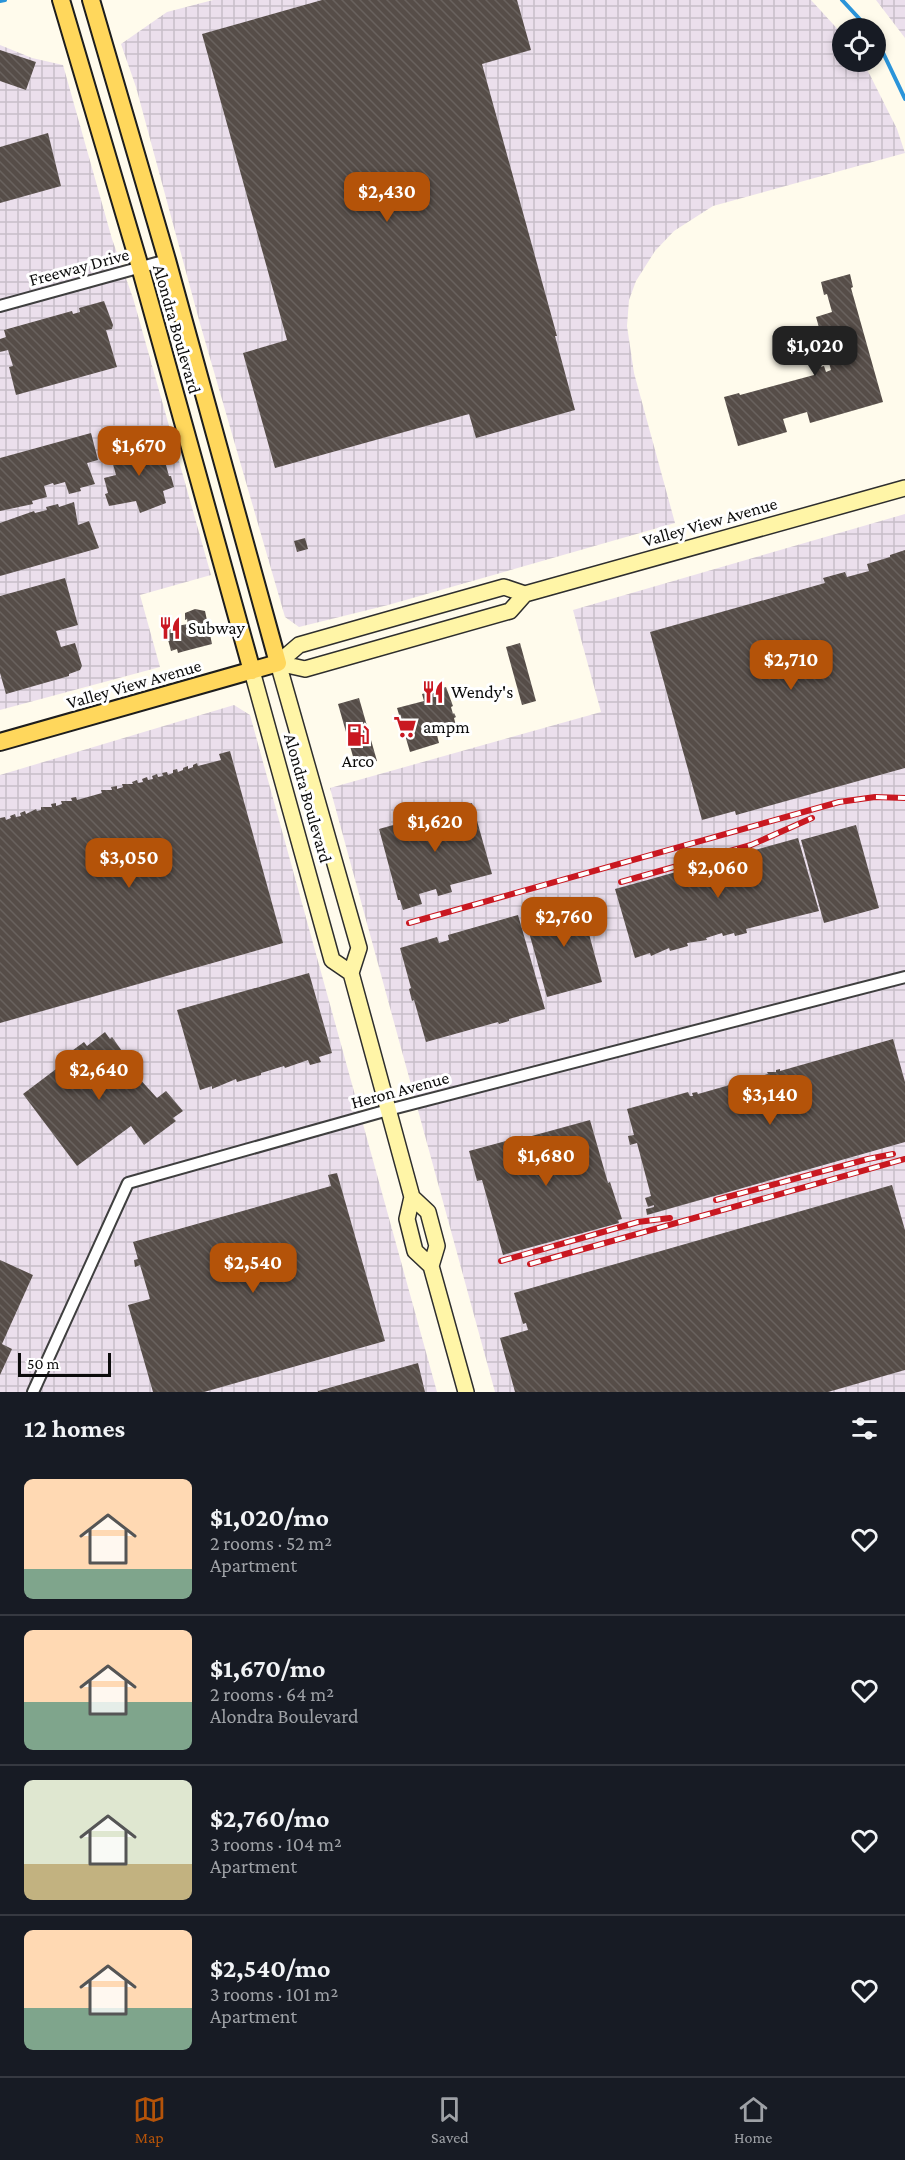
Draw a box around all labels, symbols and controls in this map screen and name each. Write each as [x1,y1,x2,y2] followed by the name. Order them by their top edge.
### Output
[832,18,886,72] map controls
[832,18,886,72] button: locate
[338,172,436,223] pin: $2,430
[358,180,416,202] text: $2,430
[27,244,131,290] street label: Freeway Drive
[149,262,205,397] street label: Alondra Boulevard
[766,326,864,377] pin: $1,020
[786,334,844,356] text: $1,020
[90,426,188,477] pin: $1,670
[112,434,166,456] text: $1,670
[640,493,780,551] street label: Valley View Avenue
[157,615,183,641] restaurant icon: Subway
[188,618,246,638] place label: Subway
[742,640,840,691] pin: $2,710
[764,648,818,670] text: $2,710
[64,655,204,713] street label: Valley View Avenue
[420,679,446,705] restaurant icon: Wendy's
[451,682,513,702] place label: Wendy's
[392,714,418,740] supermarket icon: ampm
[423,717,470,737] place label: ampm
[345,722,371,748] fuel station icon: Arco
[280,731,336,866] street label: Alondra Boulevard
[342,751,374,771] place label: Arco
[386,802,484,853] pin: $1,620
[407,810,463,832] text: $1,620
[80,838,178,889] pin: $3,050
[99,846,159,868] text: $3,050
[669,848,767,899] pin: $2,060
[688,856,748,878] text: $2,060
[515,897,613,948] pin: $2,760
[535,905,593,927] text: $2,760
[50,1050,148,1101] pin: $2,640
[69,1058,129,1080] text: $2,640
[349,1067,451,1113] street label: Heron Avenue
[721,1075,819,1126] pin: $3,140
[742,1083,798,1105] text: $3,140
[497,1136,595,1187] pin: $1,680
[517,1144,575,1166] text: $1,680
[204,1243,302,1294] pin: $2,540
[224,1251,282,1273] text: $2,540
[18,1350,111,1378] scale bar
[27,1355,59,1372] text: 50 m
[848,1412,881,1445] icon: filters
[24,1414,125,1443] text: 12 homes
[72,1503,144,1575] icon: home
[210,1503,329,1532] text: $1,020/mo
[848,1523,881,1556] icon: heart
[210,1532,332,1554] text: 2 rooms · 52 m²
[210,1554,297,1576] text: Apartment
[72,1654,144,1726] icon: home
[210,1654,326,1683] text: $1,670/mo
[848,1674,881,1707] icon: heart
[210,1683,334,1705] text: 2 rooms · 64 m²
[210,1705,359,1727] text: Alondra Boulevard
[72,1804,144,1876] icon: home
[210,1804,330,1833] text: $2,760/mo
[848,1824,881,1857] icon: heart
[210,1833,342,1855] text: 3 rooms · 104 m²
[210,1855,297,1877] text: Apartment
[72,1954,144,2026] icon: home
[210,1954,331,1983] text: $2,540/mo
[848,1974,881,2007] icon: heart
[210,1983,338,2005] text: 3 rooms · 101 m²
[210,2005,297,2027] text: Apartment
[133,2093,166,2146] tab: Map
[431,2093,469,2146] tab: Saved
[734,2093,772,2146] tab: Home

